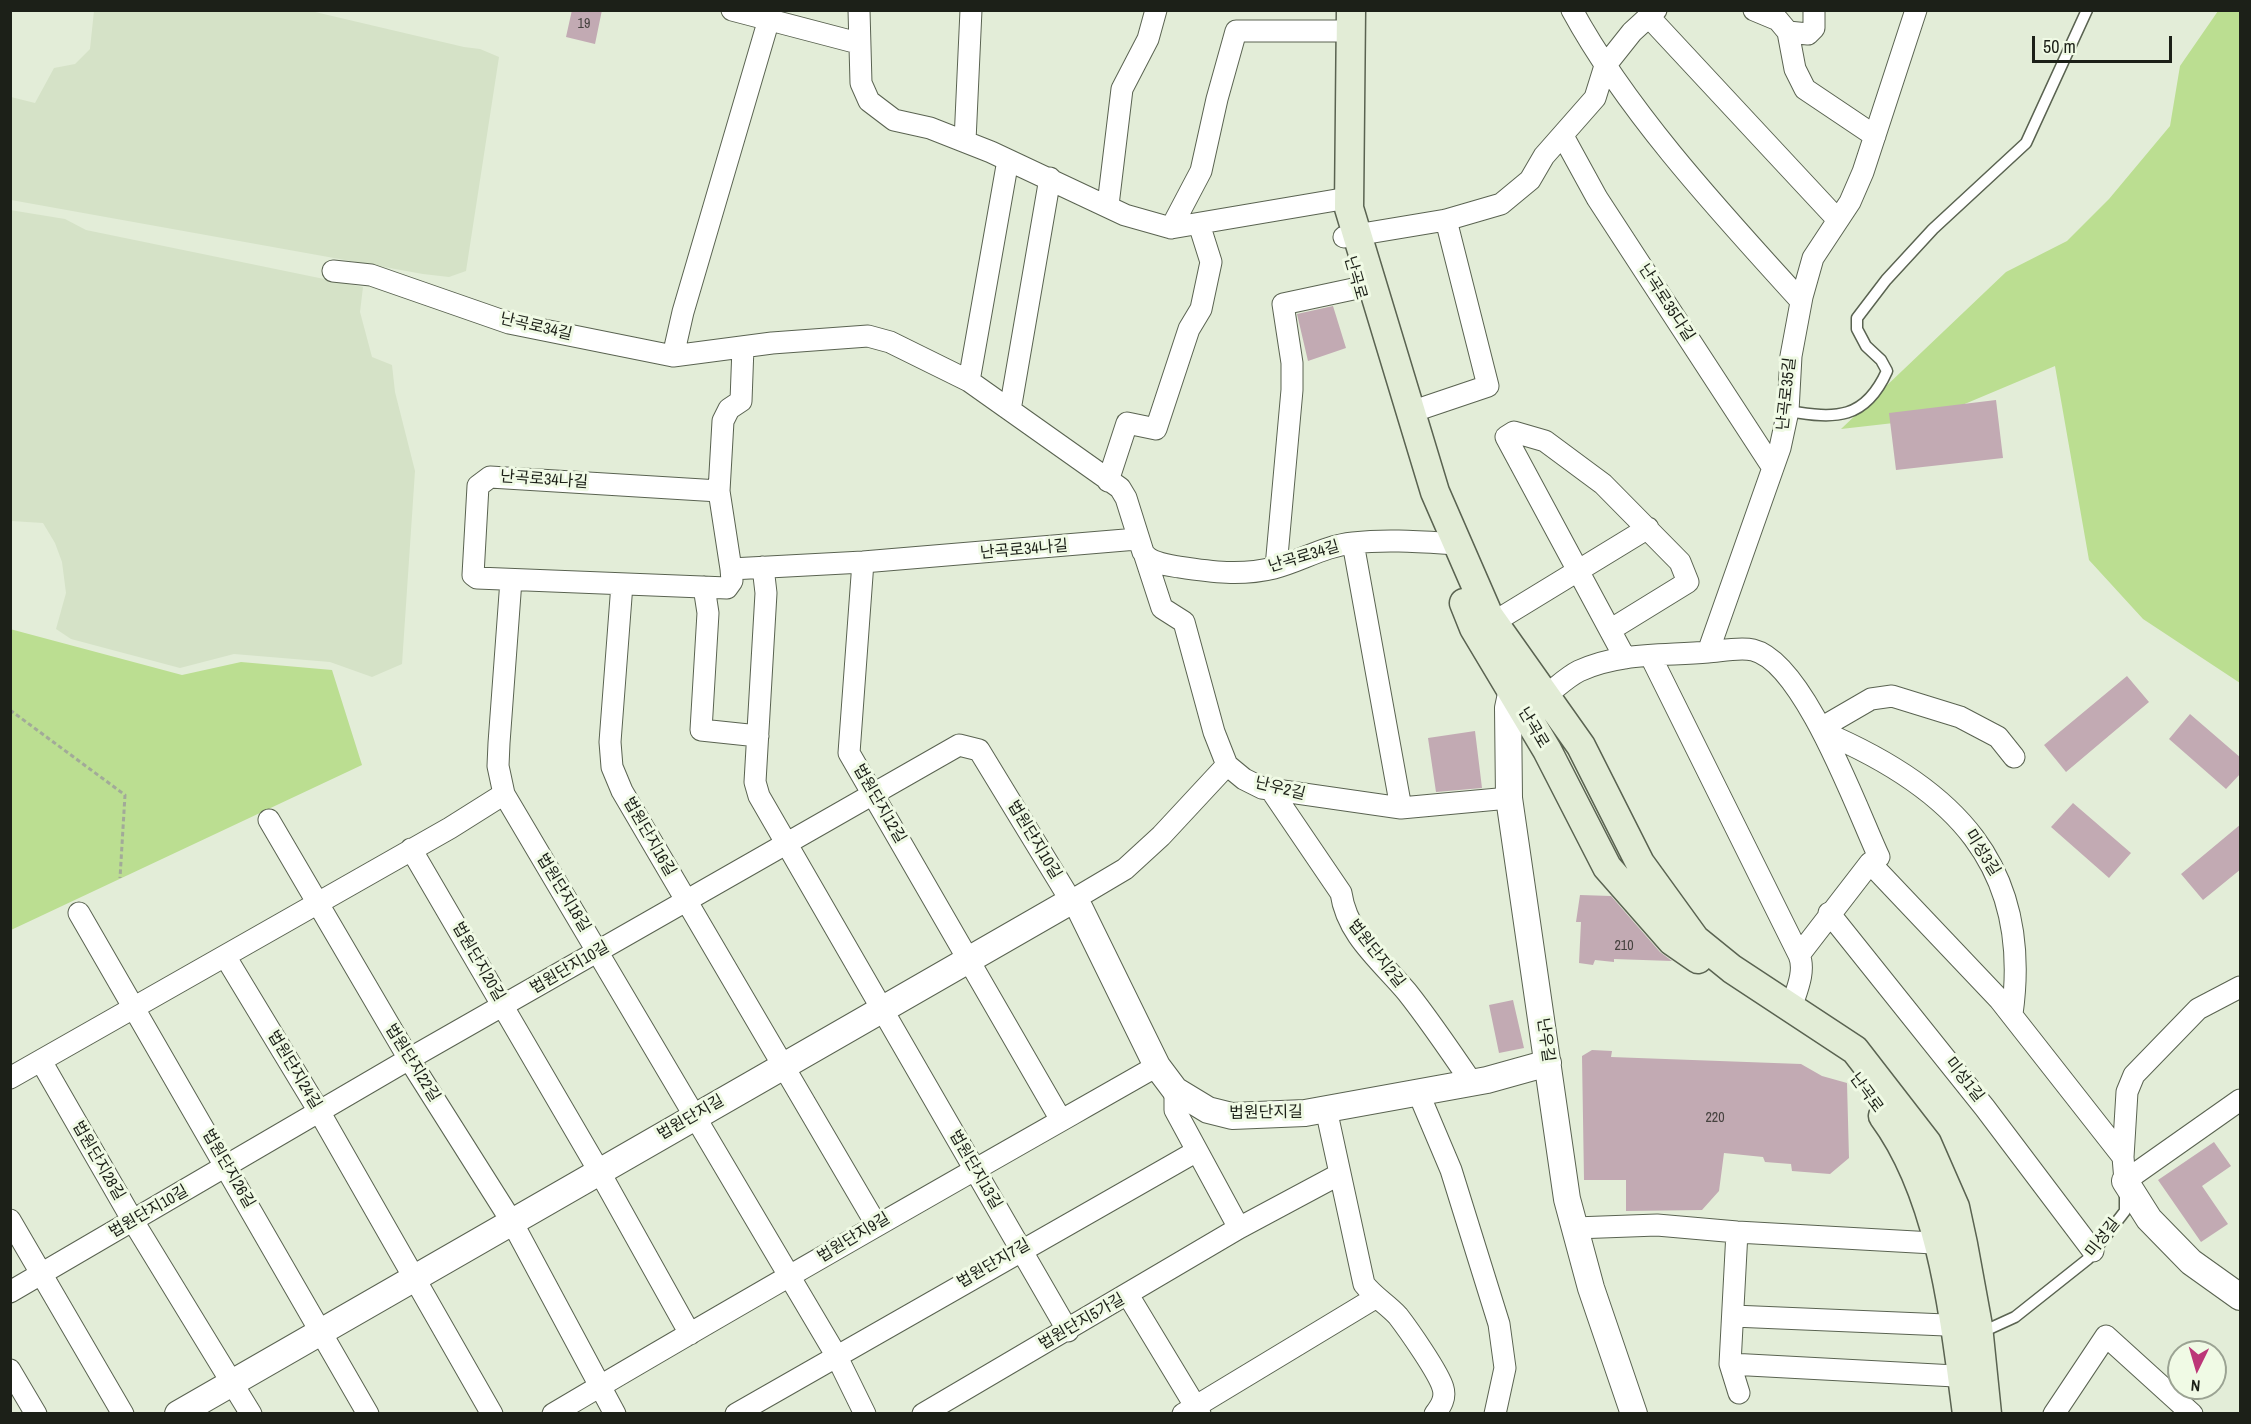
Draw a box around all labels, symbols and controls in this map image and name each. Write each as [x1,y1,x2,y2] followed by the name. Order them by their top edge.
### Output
[578,16,590,32] house number: 19
[2035,24,2174,62] scale bar
[2043,34,2076,59] text: 50 m
[1340,254,1370,302] street label: 난곡로
[1634,261,1698,345] street label: 난곡로35다길
[498,309,574,345] street label: 난곡로34길
[1774,356,1800,432] street label: 난곡로35길
[499,467,589,493] street label: 난곡로34나길
[979,537,1069,563] street label: 난곡로34나길
[1266,537,1342,577] street label: 난곡로34길
[1513,704,1553,752] street label: 난곡로
[849,761,909,847] street label: 법원단지12길
[1253,773,1307,805] street label: 난우2길
[619,794,679,880] street label: 법원단지16길
[1003,797,1065,883] street label: 법원단지10길
[1960,826,2004,880] street label: 미성3길
[532,850,594,936] street label: 법원단지18길
[1344,916,1408,992] street label: 법원단지2길
[448,919,508,1005] street label: 법원단지20길
[527,938,613,998] street label: 법원단지10길
[1614,938,1634,954] house number: 210
[1532,1017,1558,1063] street label: 난우길
[380,1021,444,1105] street label: 법원단지22길
[263,1027,325,1113] street label: 법원단지24길
[1941,1054,1987,1106] street label: 미성1길
[1845,1069,1887,1117] street label: 난곡로
[654,1091,728,1145] street label: 법원단지길
[1229,1103,1303,1123] street label: 법원단지길
[1705,1110,1725,1126] house number: 220
[68,1118,128,1204] street label: 법원단지28길
[198,1126,258,1212] street label: 법원단지26길
[945,1127,1005,1213] street label: 법원단지13길
[106,1182,192,1242] street label: 법원단지10길
[814,1209,894,1267] street label: 법원단지9길
[2082,1215,2124,1261] street label: 미성길
[954,1235,1034,1293] street label: 법원단지7길
[1036,1290,1128,1354] street label: 법원단지5가길
[2167,1340,2227,1400] north arrow
[2190,1375,2201,1397] text: N

